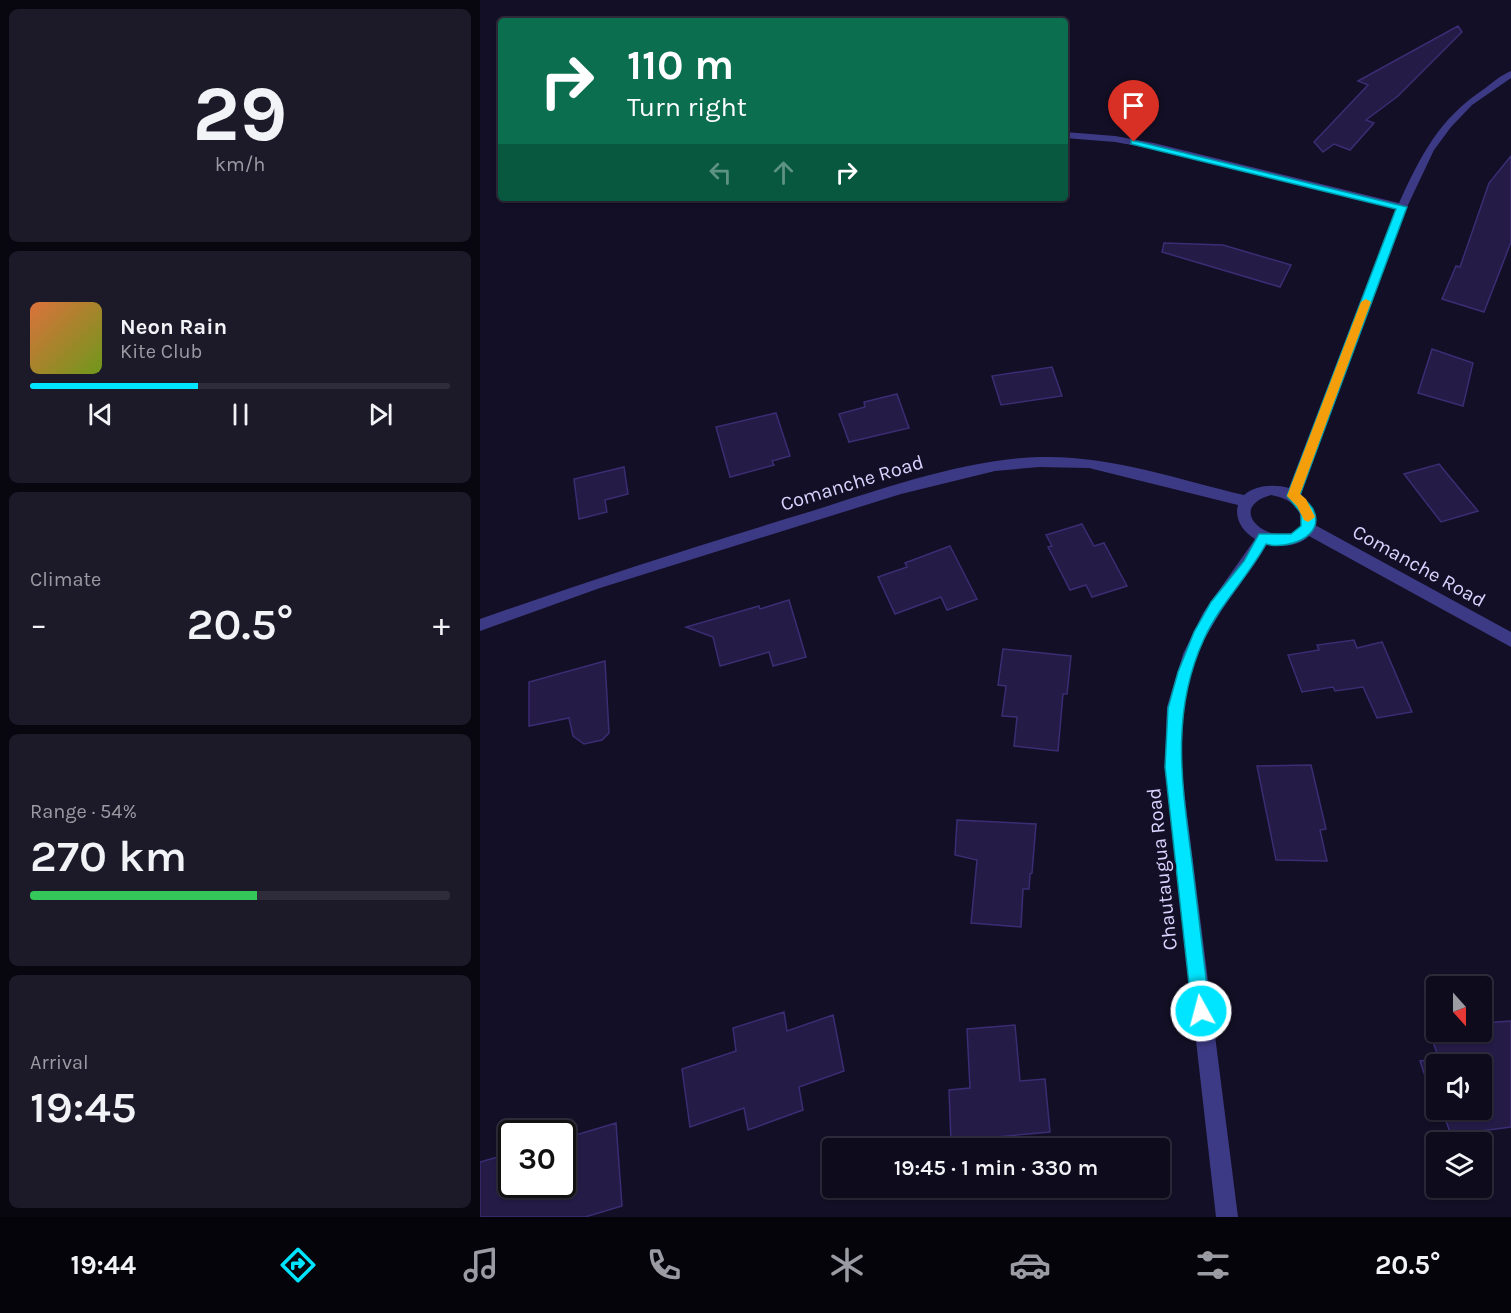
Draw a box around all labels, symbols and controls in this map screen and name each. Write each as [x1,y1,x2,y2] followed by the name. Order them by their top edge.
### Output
[627,40,734,90] text: 110 m
[528,42,606,120] icon: right
[193,68,287,160] text: 29
[1108,80,1159,142] pin
[1117,89,1150,122] icon: arrive
[627,91,747,123] text: Turn right
[215,153,265,176] text: km/h
[704,156,737,189] icon: left
[767,156,800,189] icon: ahead
[830,156,863,189] icon: right
[120,314,227,340] text: Neon Rain
[120,340,202,363] text: Kite Club
[84,398,117,431] icon: previous
[224,398,257,431] icon: pause
[364,398,397,431] icon: next
[778,450,926,516] street label: Comanche Road
[1349,520,1489,612] street label: Comanche Road
[30,568,101,591] text: Climate
[187,598,293,650] text: 20.5°
[30,605,47,643] text: −
[433,605,450,643] text: +
[1142,787,1182,951] street label: Chautaugua Road
[30,800,137,823] text: Range · 54%
[30,830,187,882] text: 270 km
[1426,976,1492,1042] north arrow
[1426,976,1492,1198] map controls
[1169,979,1233,1043] position arrow
[30,1051,89,1074] text: Arrival
[1426,1054,1492,1120] button: sound
[30,1081,137,1133] text: 19:45
[498,1120,576,1198] speed limit sign: 30
[1426,1132,1492,1198] button: layers
[894,1155,1098,1181] text: 19:45 · 1 min · 330 m
[277,1244,319,1286] icon: directions
[460,1244,502,1286] icon: music
[643,1244,685,1286] icon: phone
[826,1244,868,1286] icon: climate
[1009,1244,1051,1286] icon: car
[1192,1244,1234,1286] icon: filters
[71,1249,136,1281] text: 19:44
[1375,1249,1440,1281] text: 20.5°

